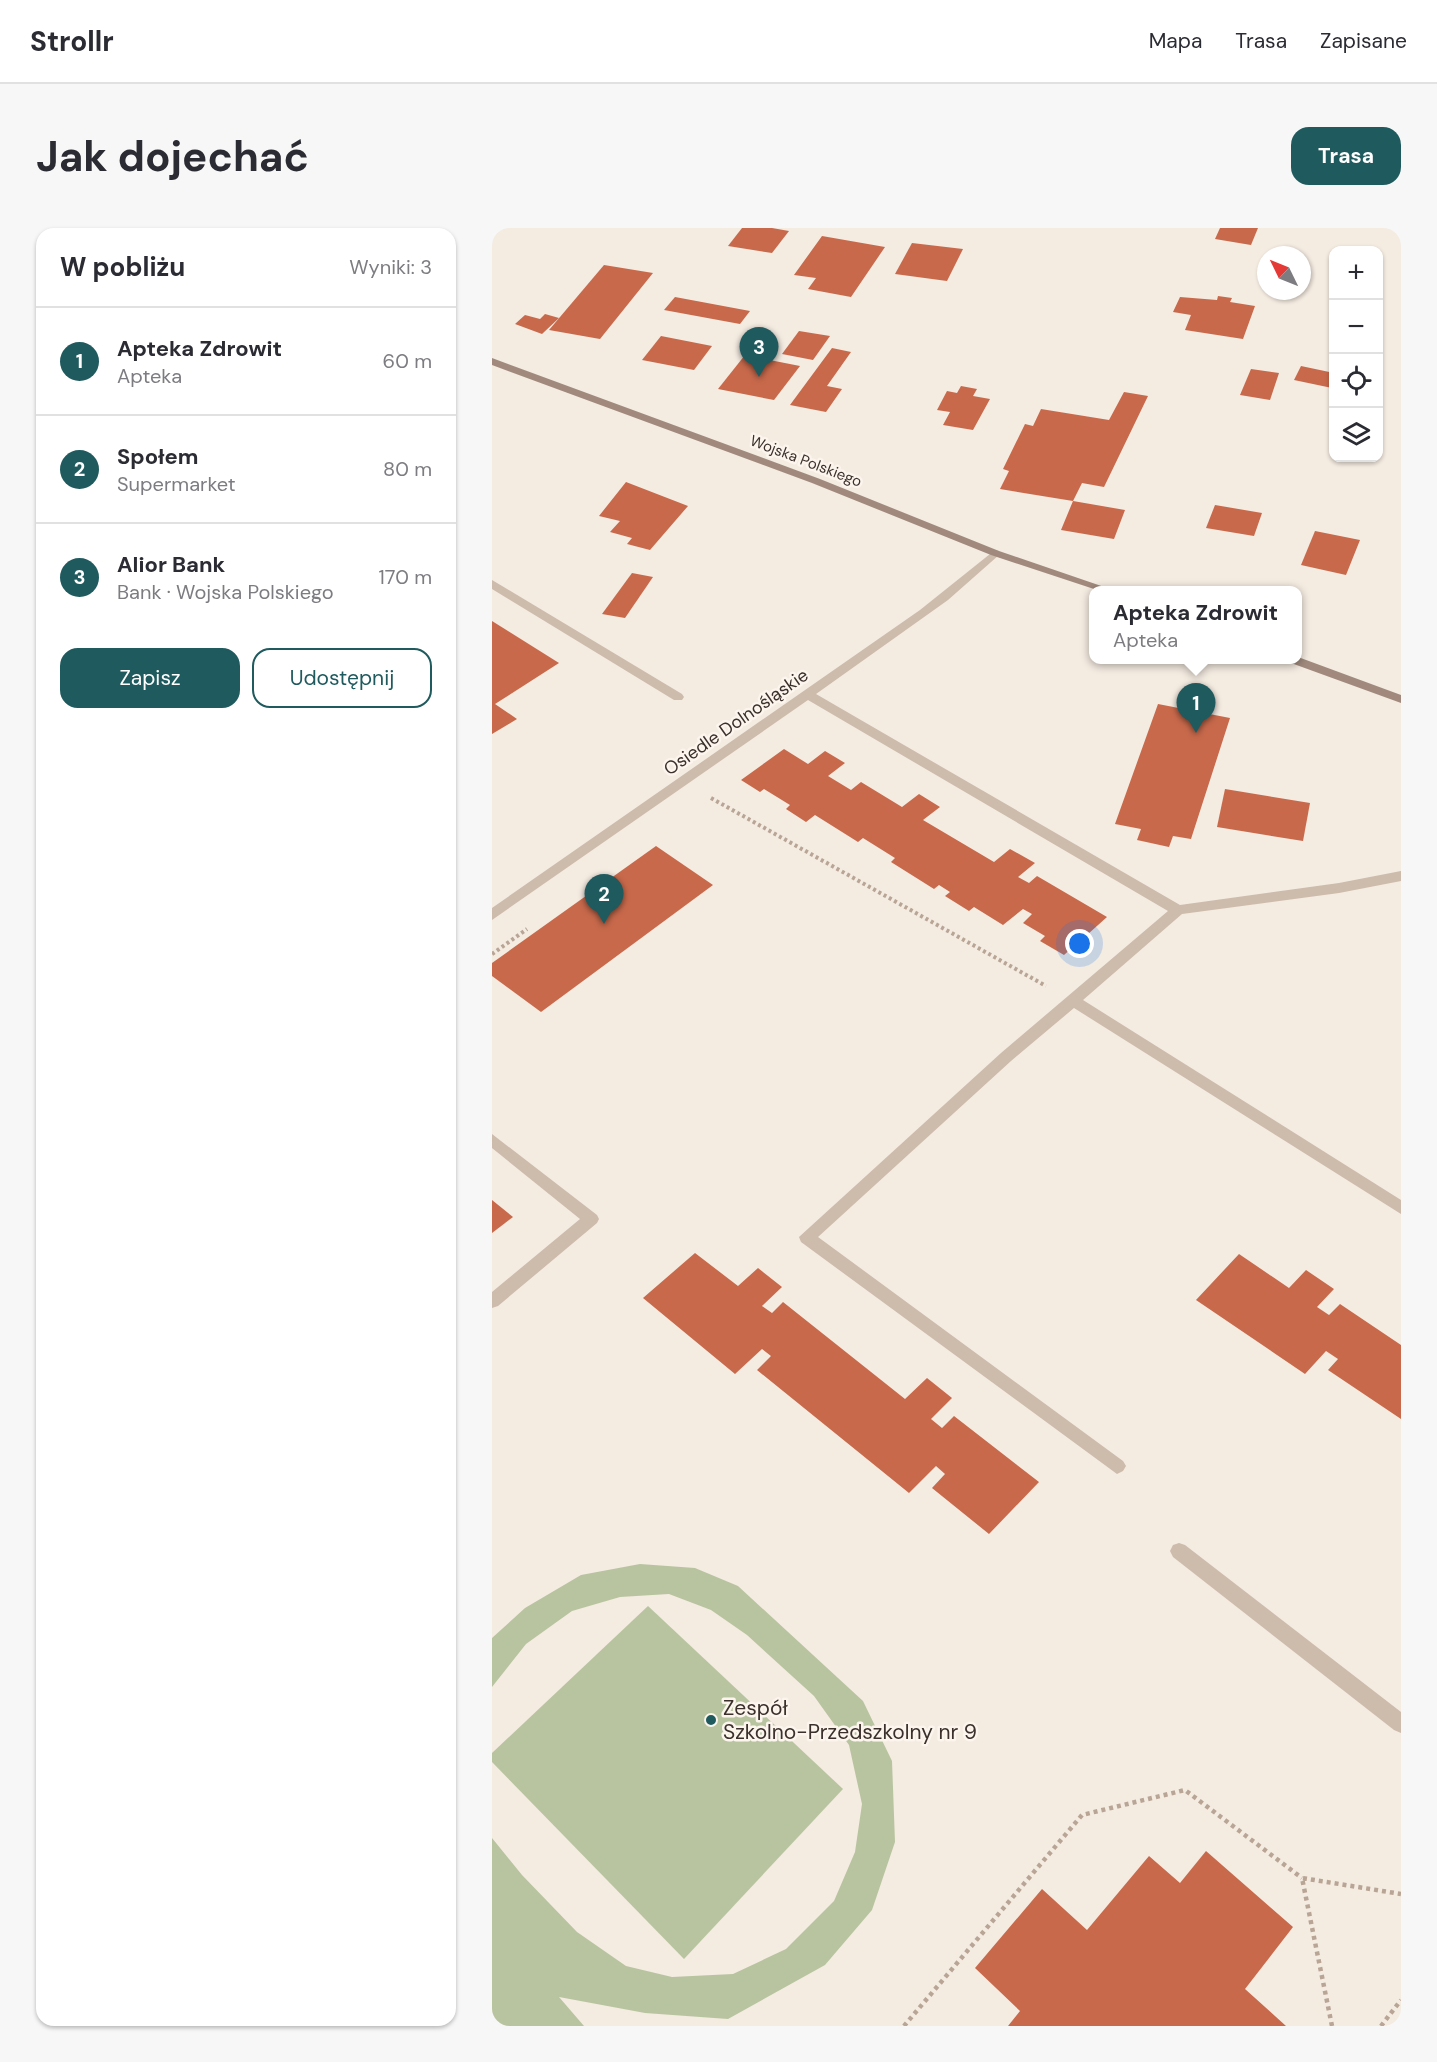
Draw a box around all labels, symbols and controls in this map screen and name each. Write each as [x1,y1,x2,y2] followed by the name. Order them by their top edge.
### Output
[30,23,114,60] text: Strollr
[1149,27,1202,55] text: Mapa
[1235,27,1287,55] text: Trasa
[1320,27,1407,55] text: Zapisane
[1291,127,1401,185] button: Trasa
[36,129,309,184] text: Jak dojechać
[1257,246,1311,300] north arrow
[1329,246,1383,462] map controls
[1329,246,1383,300] button: +
[60,250,185,284] text: W pobliżu
[349,254,432,280] text: Wyniki: 3
[1329,300,1383,354] button: −
[740,328,778,377] pin: 3
[117,334,282,363] text: Apteka Zdrowit
[76,348,83,374] text: 1
[383,348,432,374] text: 60 m
[1329,354,1383,408] button: locate
[117,363,182,389] text: Apteka
[1329,408,1383,462] button: layers
[747,430,865,492] street label: Wojska Polskiego
[117,442,199,471] text: Społem
[74,456,85,482] text: 2
[383,456,432,482] text: 80 m
[117,471,236,497] text: Supermarket
[117,550,225,579] text: Alior Bank
[73,564,86,590] text: 3
[379,564,432,590] text: 170 m
[117,579,334,605] text: Bank · Wojska Polskiego
[1089,586,1302,664] popup
[1113,598,1278,627] text: Apteka Zdrowit
[1113,627,1178,653] text: Apteka
[60,648,240,708] button: Zapisz
[252,648,432,708] button: Udostępnij
[659,663,813,781] street label: Osiedle Dolnośląskie
[1176,684,1216,733] pin: 1
[584,874,624,924] pin: 2
[1065,929,1094,958] your location
[723,1694,977,1746] place label: Zespół Szkolno-Przedszkolny nr 9
[704,1713,718,1727] marker: Zespół Szkolno-Przedszkolny nr 9

